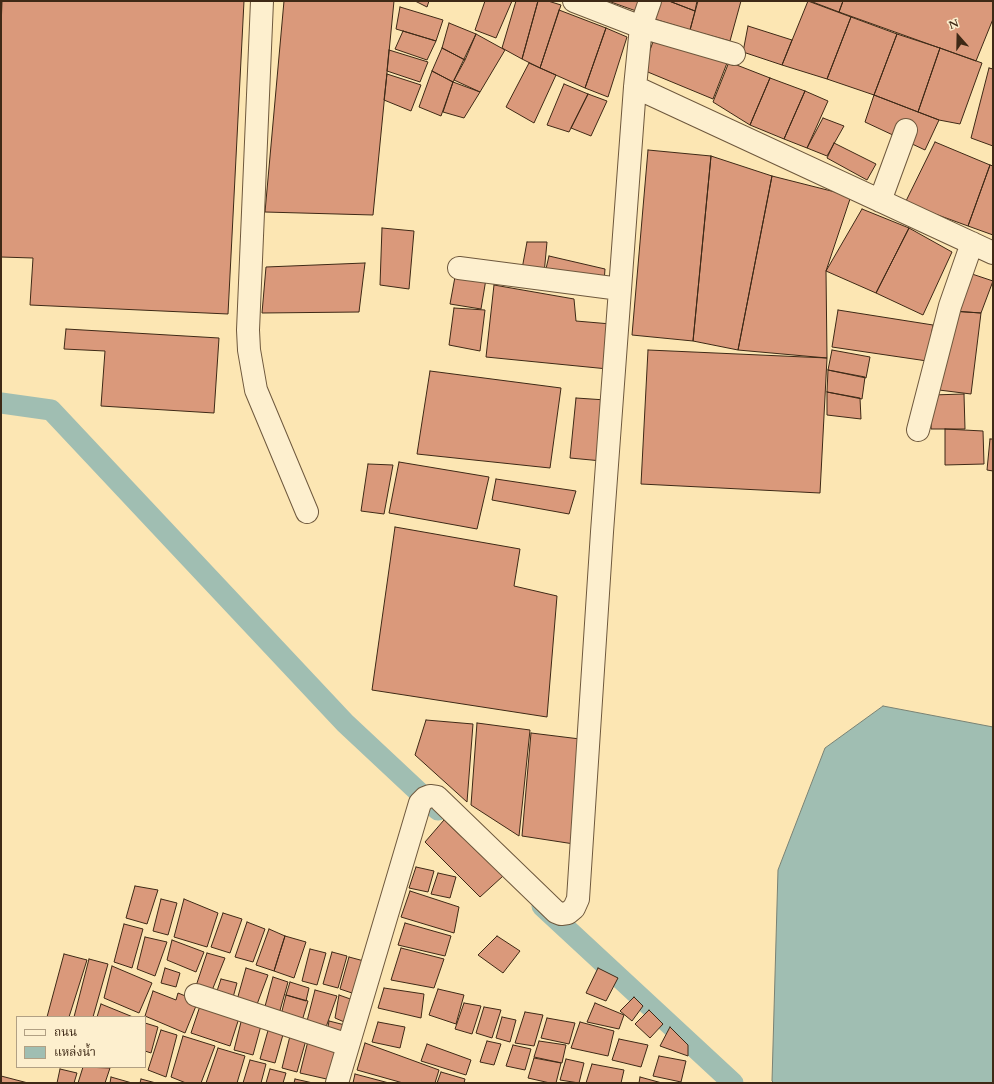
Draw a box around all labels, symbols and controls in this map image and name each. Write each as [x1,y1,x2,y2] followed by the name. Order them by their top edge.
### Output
[938,16,978,56] north arrow
[947,16,961,33] text: N
[16,1016,146,1068] legend
[54,1024,77,1040] text: ถนน
[54,1044,96,1060] text: แหล่งน้ำ

